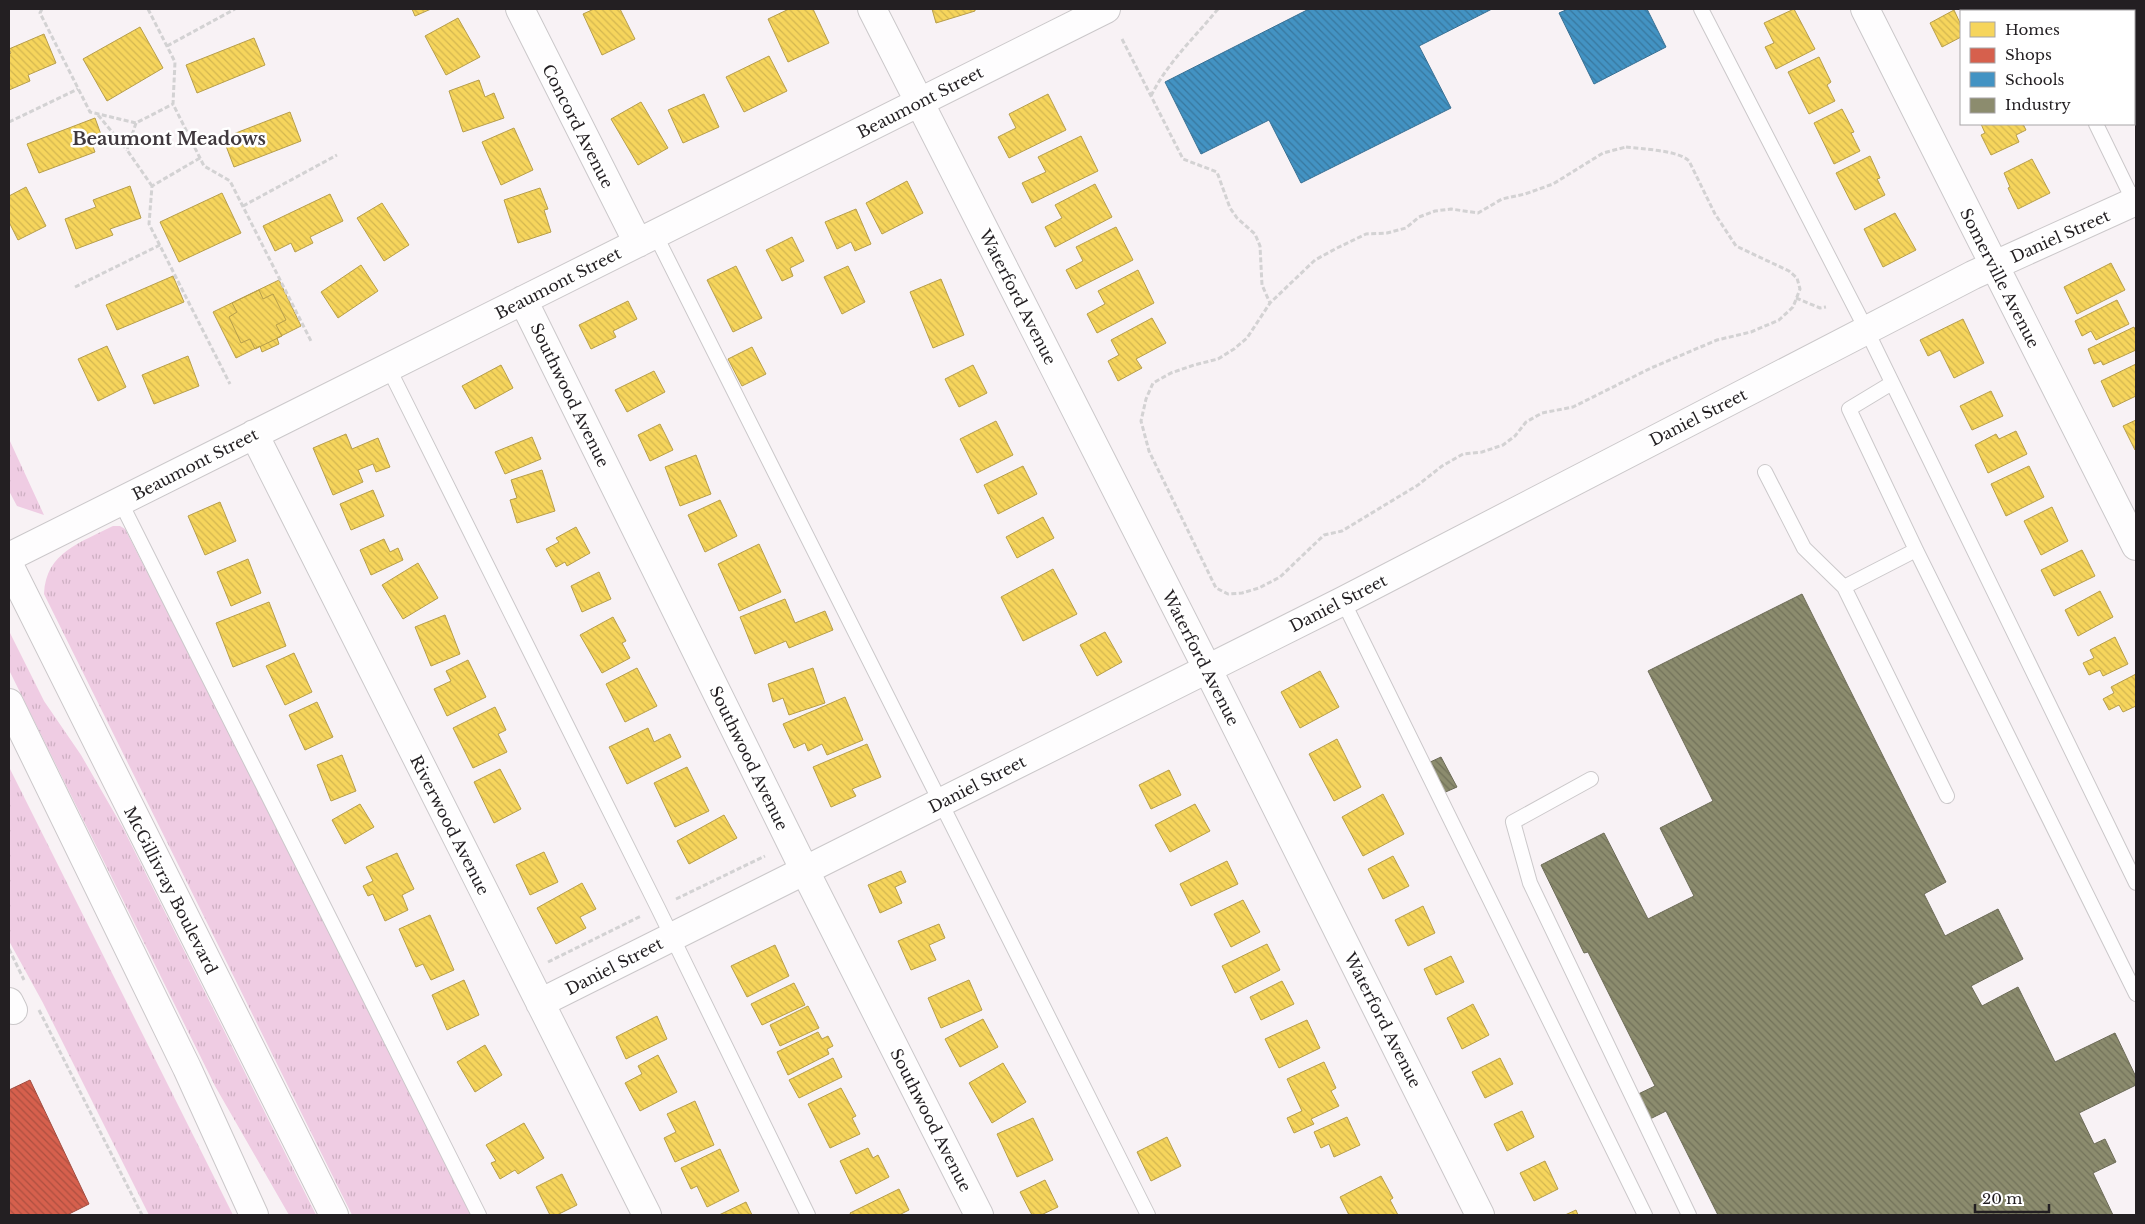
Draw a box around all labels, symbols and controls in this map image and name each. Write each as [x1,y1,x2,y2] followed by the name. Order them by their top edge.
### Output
[1960,10,2135,125] legend
[2005,20,2060,39] text: Homes
[2005,45,2052,64] text: Shops
[538,61,618,191] street label: Concord Avenue
[854,62,986,142] street label: Beaumont Street
[2005,70,2065,89] text: Schools
[2005,95,2071,114] text: Industry
[72,128,266,150] district label: Beaumont Meadows
[1956,205,2044,351] street label: Somerville Avenue
[2007,205,2113,267] street label: Daniel Street
[975,225,1061,368] street label: Waterford Avenue
[492,243,624,323] street label: Beaumont Street
[526,320,614,470] street label: Southwood Avenue
[1646,384,1750,450] street label: Daniel Street
[129,424,261,504] street label: Beaumont Street
[1286,570,1390,636] street label: Daniel Street
[1158,586,1244,729] street label: Waterford Avenue
[705,683,793,833] street label: Southwood Avenue
[925,751,1029,817] street label: Daniel Street
[406,752,494,898] street label: Riverwood Avenue
[120,803,222,977] street label: McGillivray Boulevard
[562,933,666,999] street label: Daniel Street
[1340,948,1426,1091] street label: Waterford Avenue
[886,1045,976,1195] street label: Southwood Avenue
[1975,1182,2049,1214] scale bar
[1982,1189,2022,1208] text: 20 m

